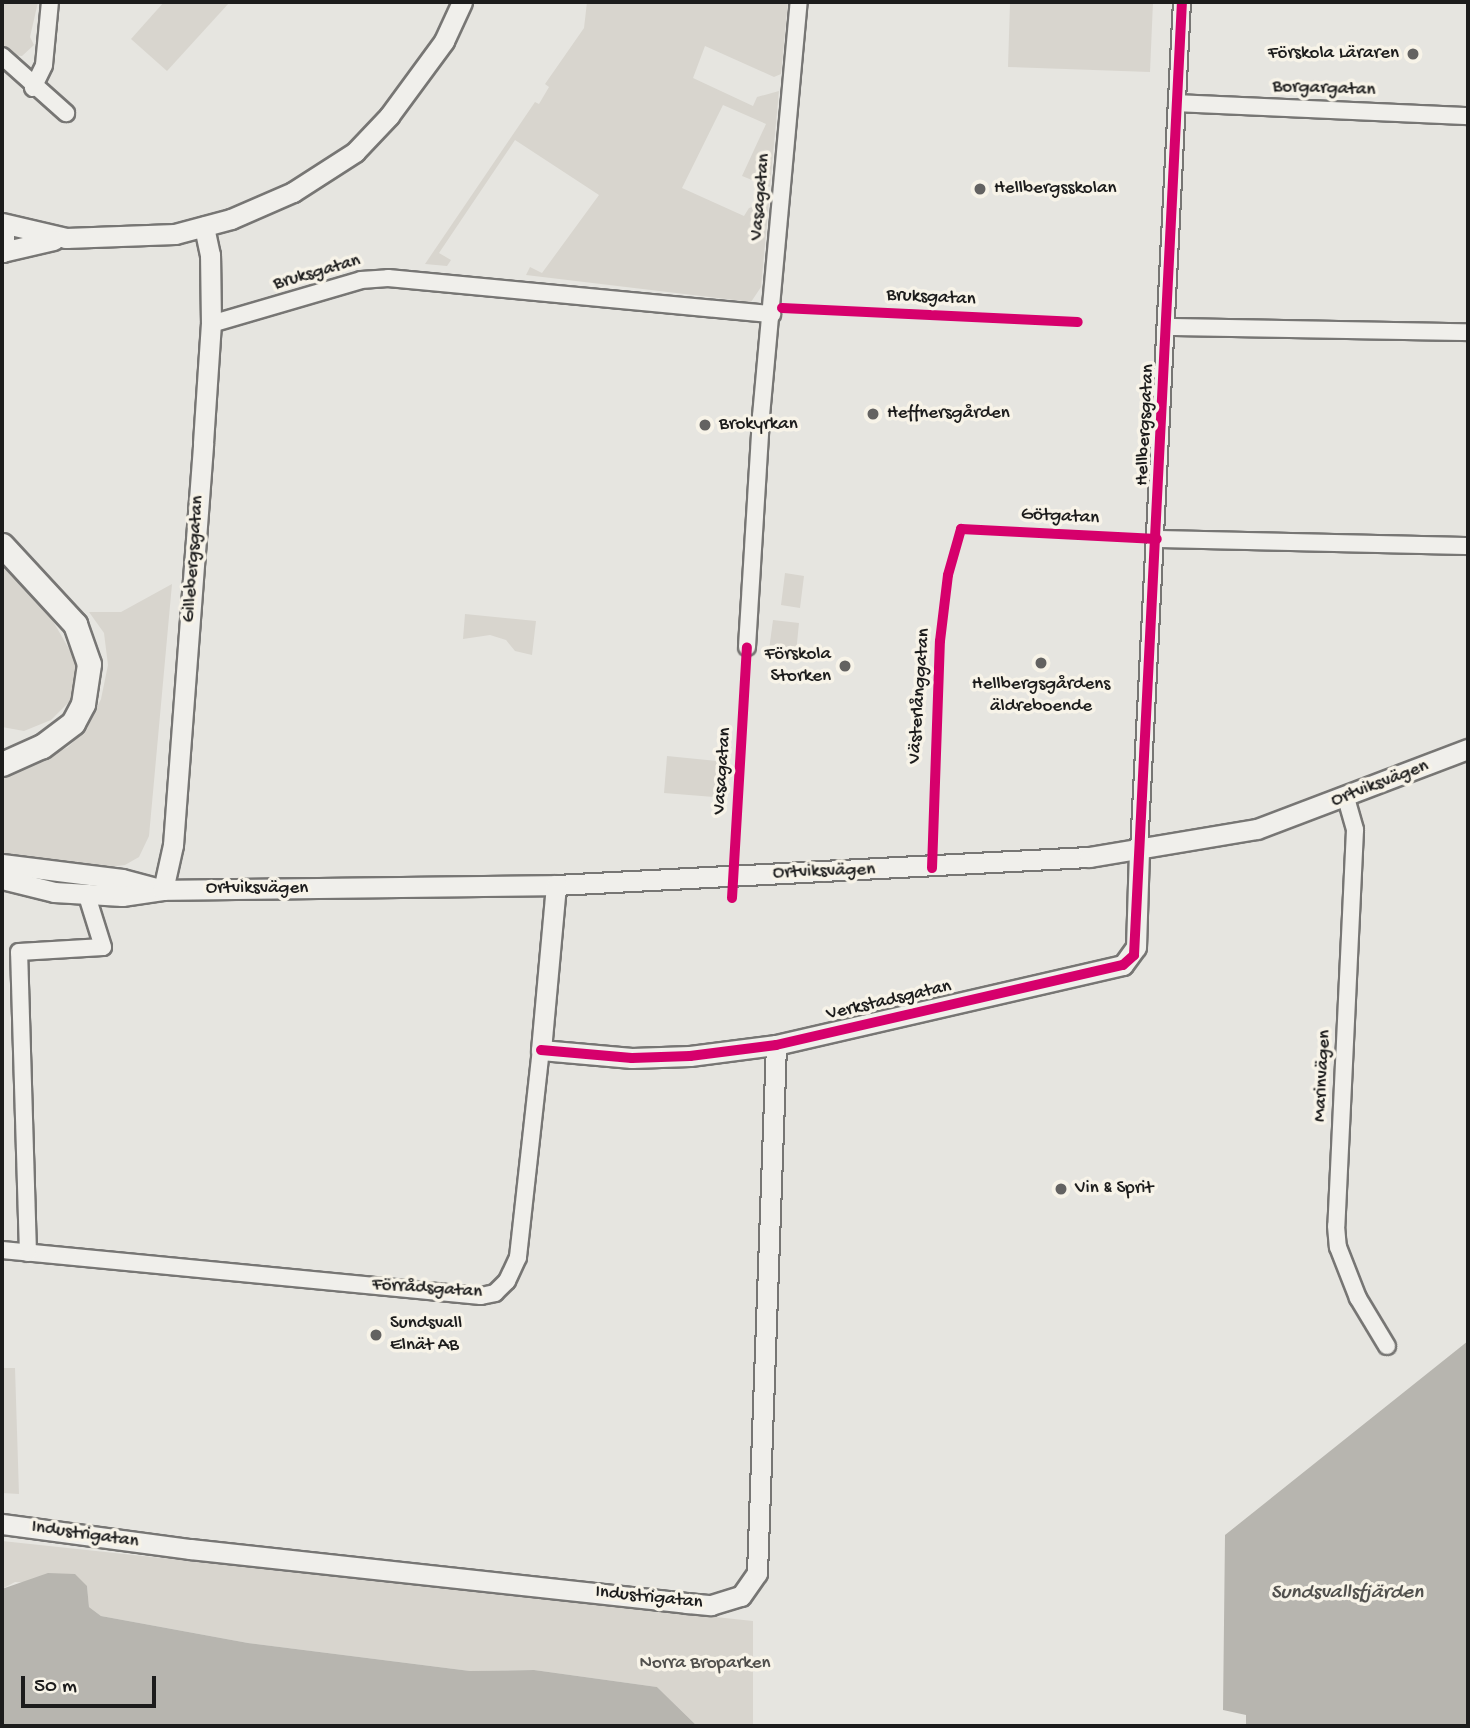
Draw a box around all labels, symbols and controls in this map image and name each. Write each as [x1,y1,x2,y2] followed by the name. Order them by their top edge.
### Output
[1268,43,1399,65] place label: Förskola Läraren
[1405,46,1421,62] marker: Förskola Läraren
[1272,76,1376,102] street label: Borgargatan
[746,152,776,242] street label: Vasagatan
[994,178,1116,200] place label: Hellbergsskolan
[972,181,988,197] marker: Hellbergsskolan
[271,250,363,296] street label: Bruksgatan
[886,284,976,312] street label: Bruksgatan
[1131,363,1161,487] street label: Hellbergsgatan
[887,403,1010,425] place label: Heffnersgården
[865,406,881,422] marker: Heffnersgården
[719,414,798,436] place label: Brokyrkan
[697,417,713,433] marker: Brokyrkan
[178,495,210,623] street label: Gillebergsgatan
[1020,504,1100,530] street label: Götgatan
[904,628,936,764] street label: Västerlånggatan
[765,644,831,688] place label: Förskola Storken
[1033,655,1049,671] marker: Hellbergsgårdens äldreboende
[837,658,853,674] marker: Förskola Storken
[972,674,1110,718] place label: Hellbergsgårdens äldreboende
[709,727,737,815] street label: Vasagatan
[1328,755,1432,813] street label: Ortviksvägen
[772,859,876,885] street label: Ortviksvägen
[206,878,308,900] street label: Ortviksvägen
[824,976,954,1026] street label: Verkstadsgatan
[1309,1029,1337,1123] street label: Marinvägen
[1075,1178,1153,1200] place label: Vin & Sprit
[1053,1181,1069,1197] marker: Vin & Sprit
[371,1274,483,1304] street label: Förrådsgatan
[390,1313,462,1357] place label: Sundsvall Elnät AB
[368,1327,384,1343] marker: Sundsvall Elnät AB
[30,1516,140,1554] street label: Industrigatan
[594,1581,704,1615] street label: Industrigatan
[1271,1581,1423,1607] water label: Sundsvallsfjärden
[640,1653,770,1675] park label: Norra Broparken
[24,1662,159,1706] scale bar
[34,1675,77,1700] text: 50 m

